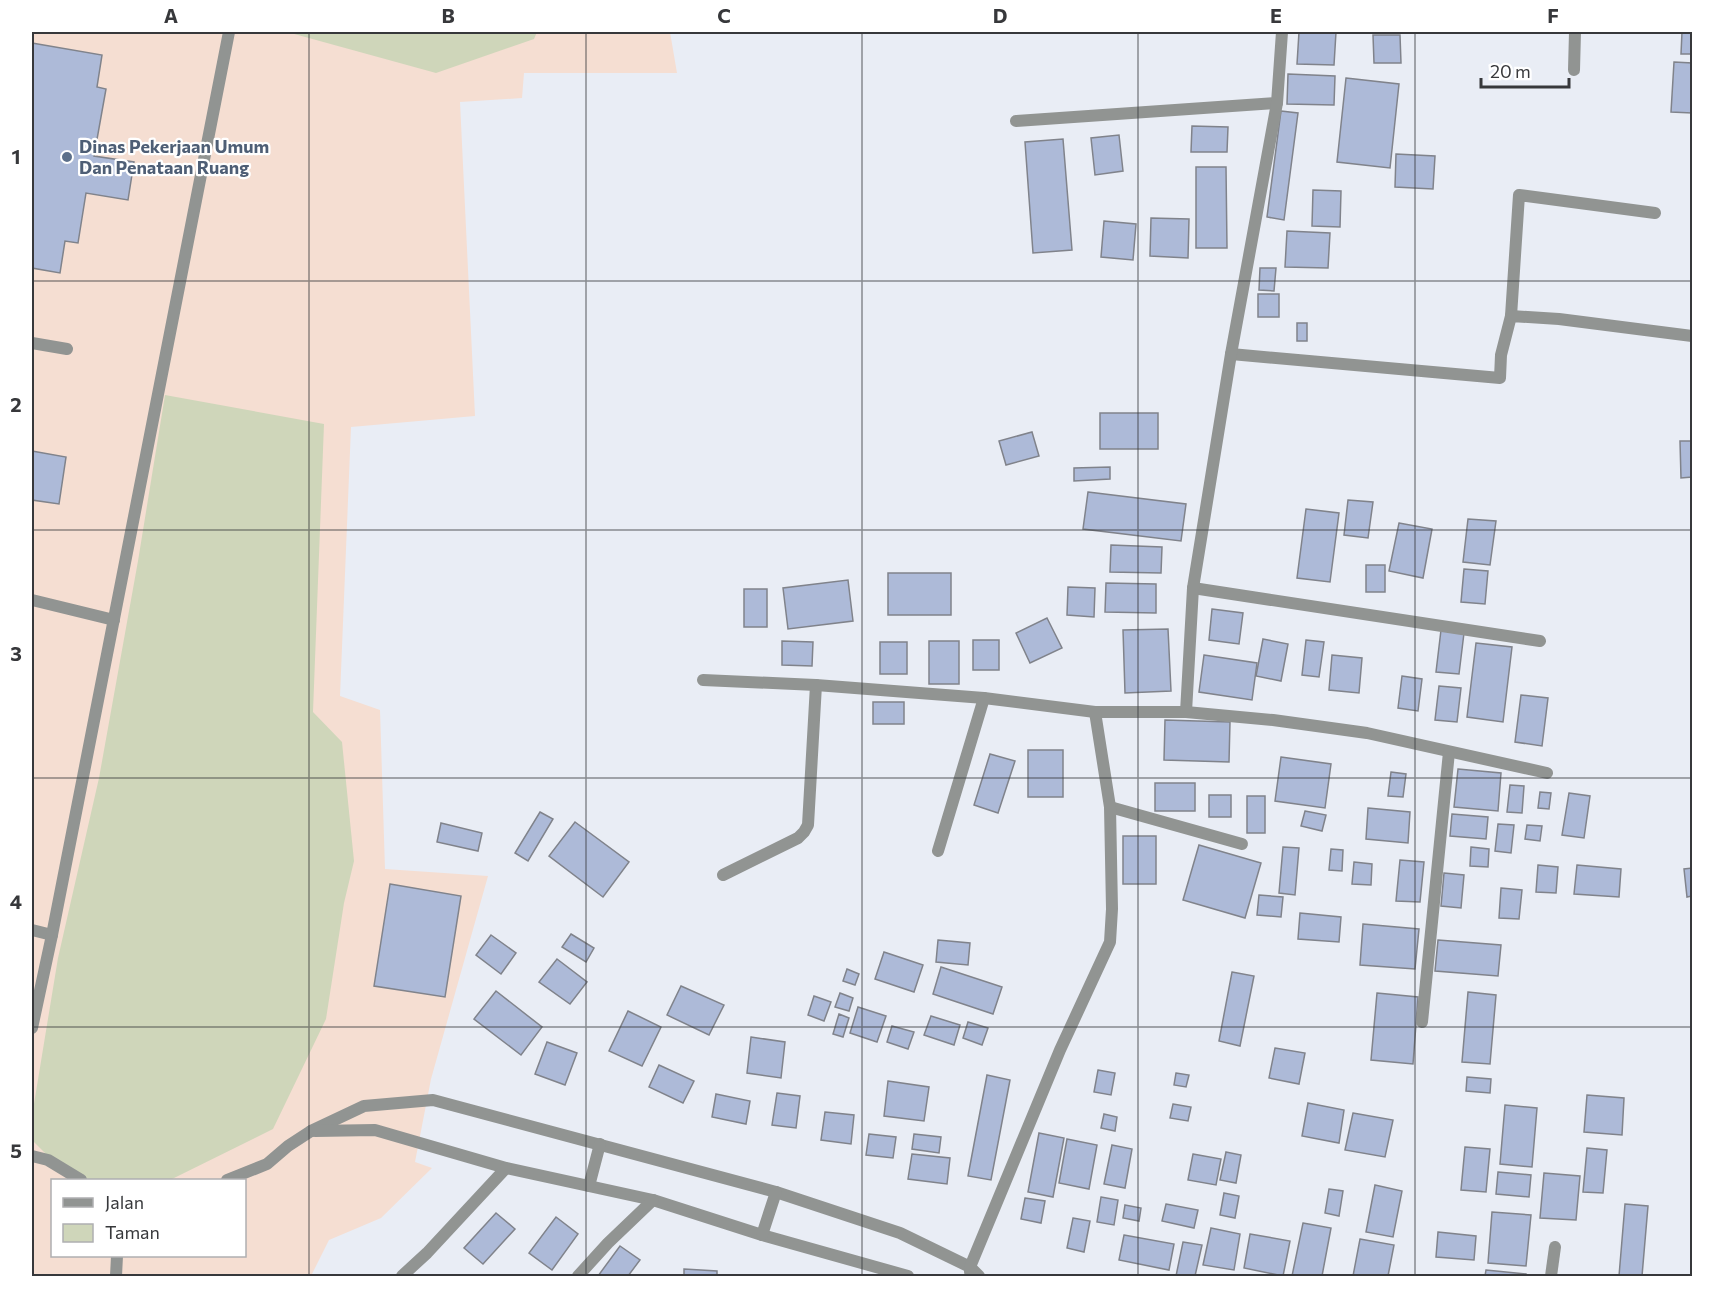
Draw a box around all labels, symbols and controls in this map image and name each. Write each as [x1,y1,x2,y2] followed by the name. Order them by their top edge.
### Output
[164,3,178,27] text: A
[441,3,455,27] text: B
[717,3,731,27] text: C
[993,3,1007,27] text: D
[1270,3,1282,27] text: E
[1547,3,1559,27] text: F
[1481,51,1570,89] scale bar
[1490,60,1531,82] text: 20 m
[79,135,269,178] place label: Dinas Pekerjaan Umum Dan Penataan Ruang
[11,144,21,168] text: 1
[60,150,74,164] marker: Dinas Pekerjaan Umum Dan Penataan Ruang
[10,392,22,416] text: 2
[10,641,22,665] text: 3
[10,889,22,913] text: 4
[10,1138,22,1162] text: 5
[51,1179,246,1257] legend
[105,1191,144,1213] text: Jalan
[105,1221,160,1243] text: Taman

